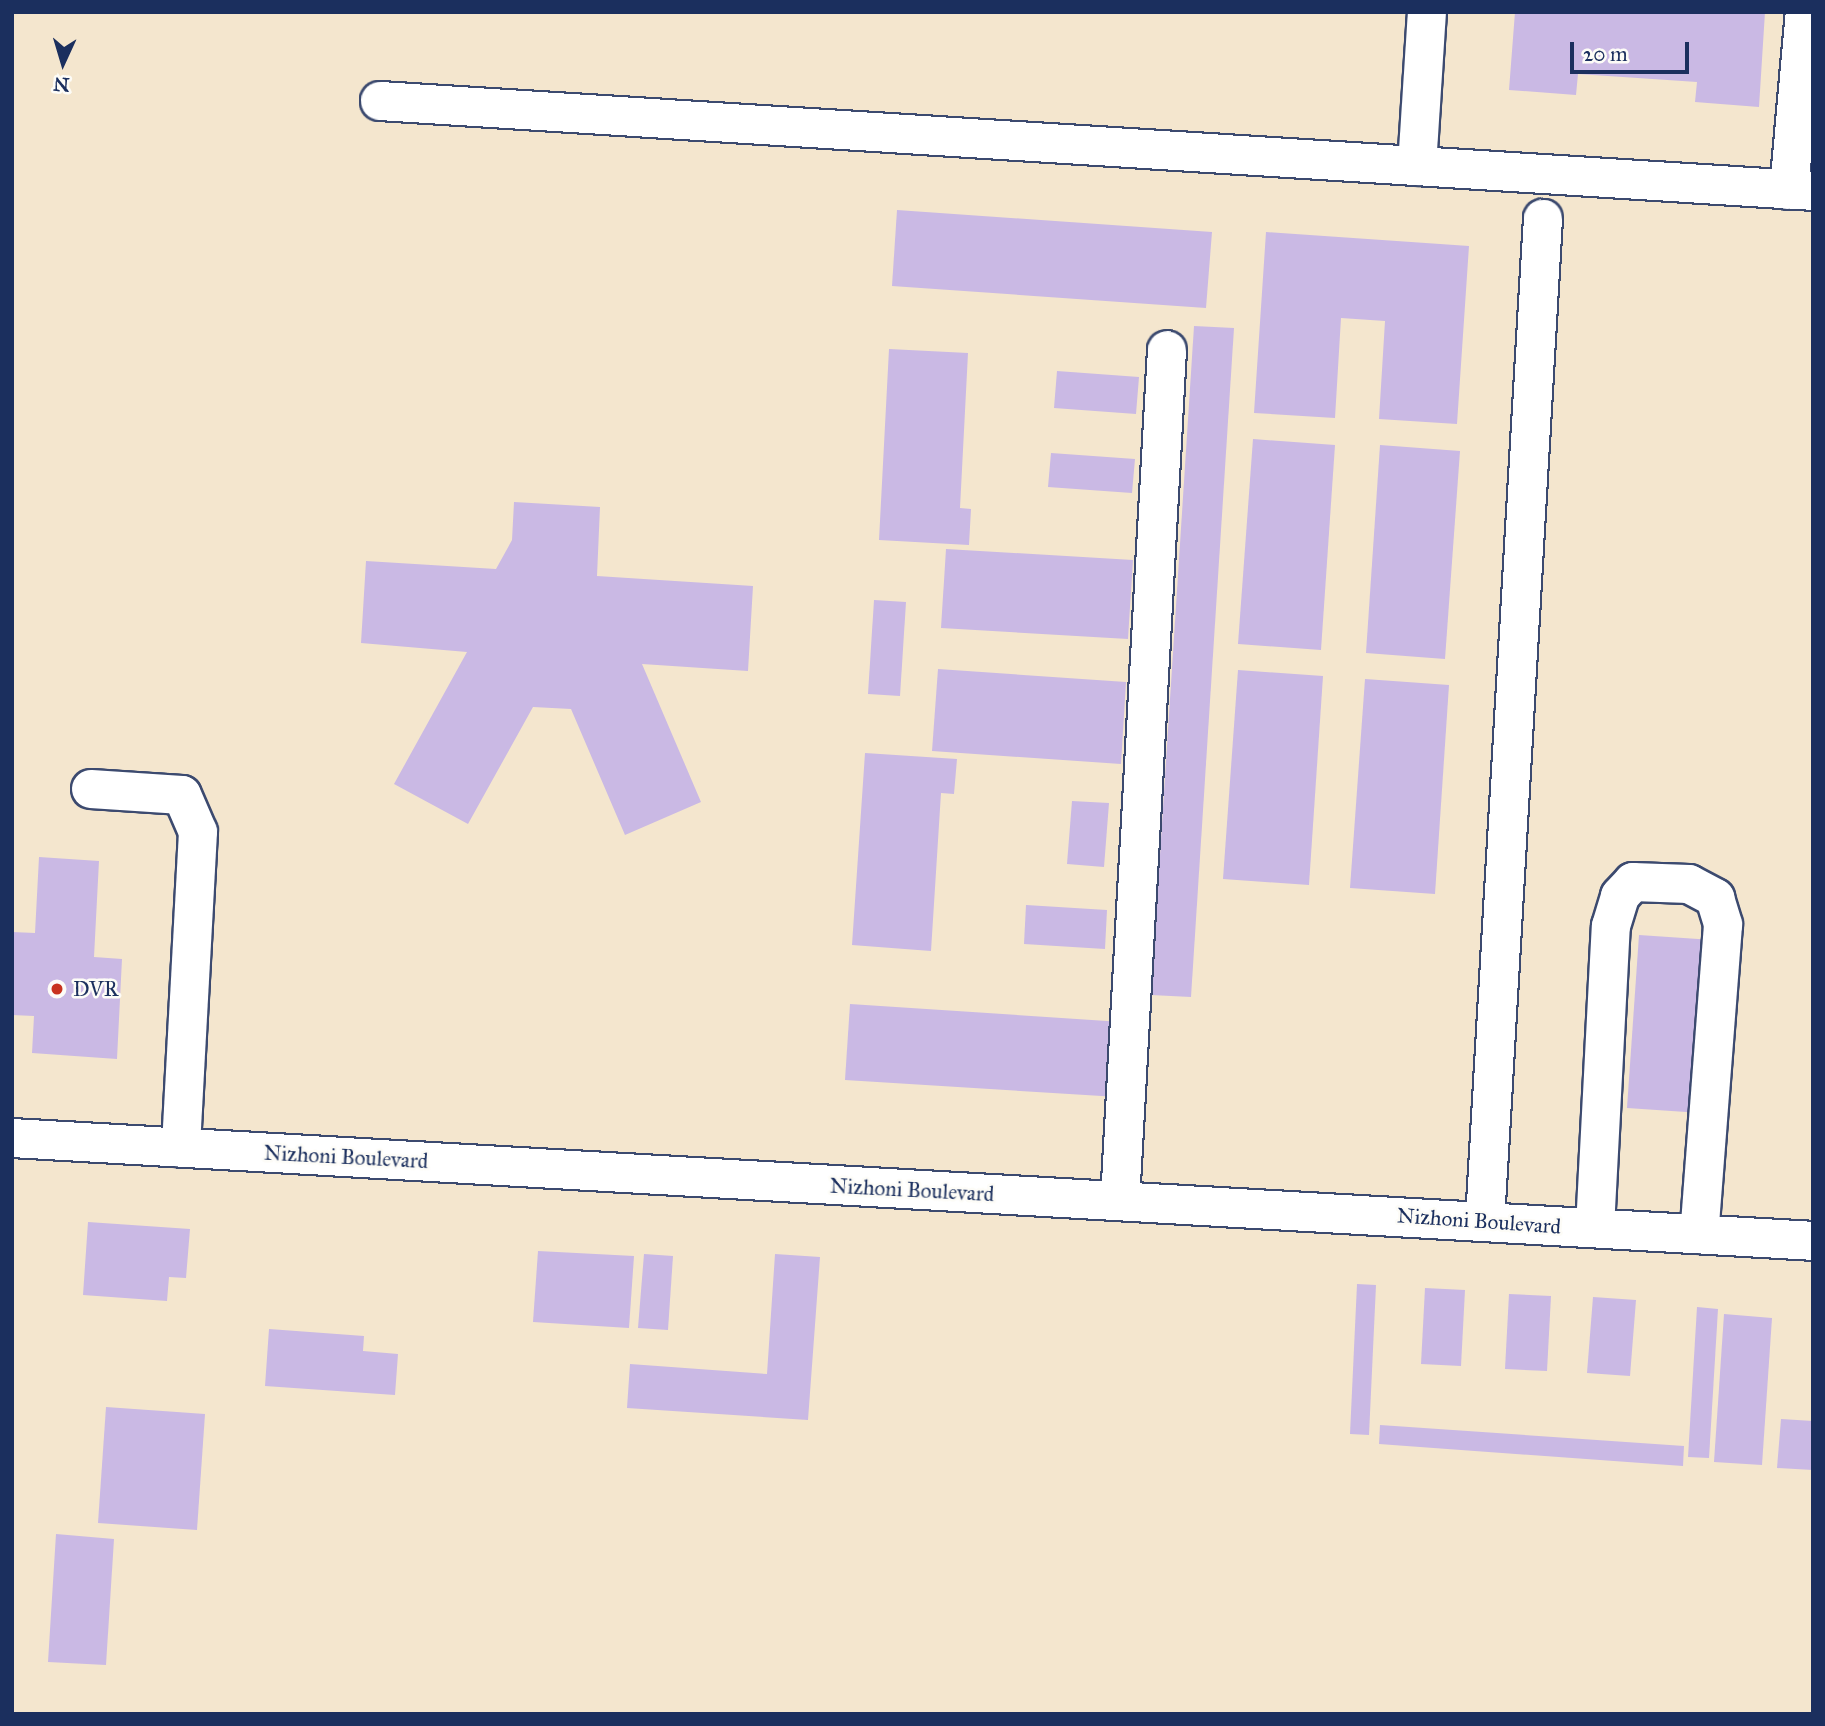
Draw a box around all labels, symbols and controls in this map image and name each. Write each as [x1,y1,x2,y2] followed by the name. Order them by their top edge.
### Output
[28,28,98,98] north arrow
[1573,28,1692,72] scale bar
[1583,41,1628,67] text: 20 m
[53,72,70,96] text: N
[73,976,118,1002] place label: DVR
[47,979,67,999] marker: DVR
[263,1140,429,1174] street label: Nizhoni Boulevard
[829,1173,995,1207] street label: Nizhoni Boulevard
[1396,1203,1562,1239] street label: Nizhoni Boulevard

